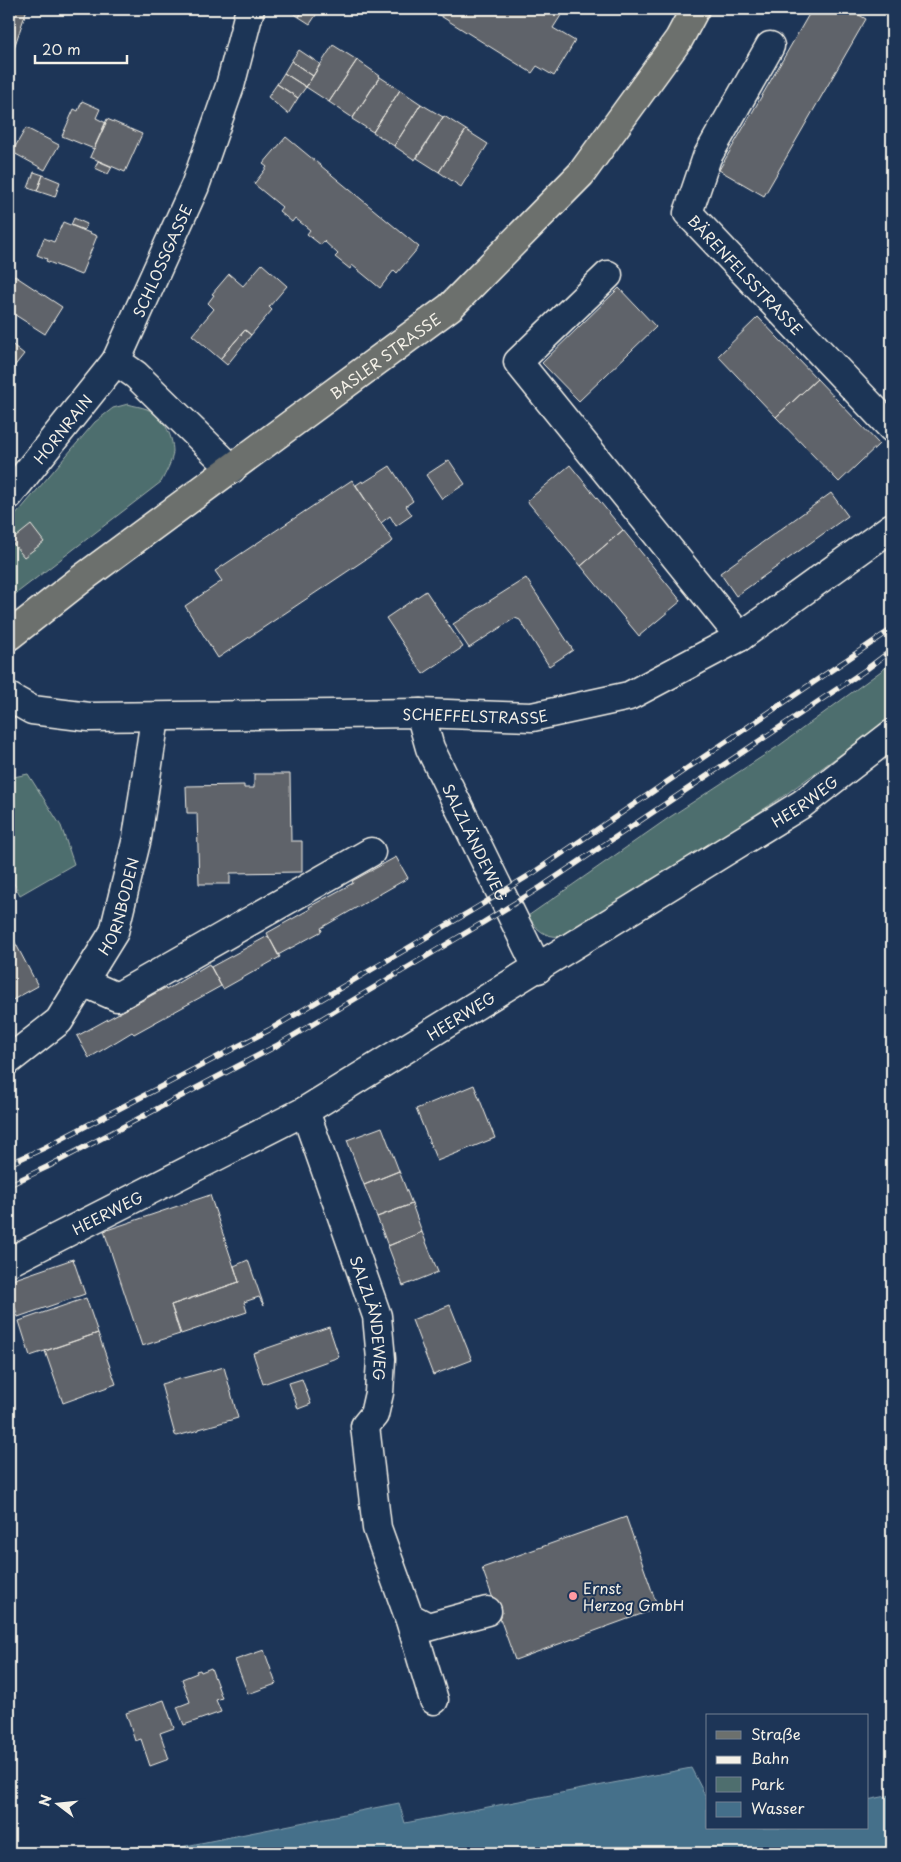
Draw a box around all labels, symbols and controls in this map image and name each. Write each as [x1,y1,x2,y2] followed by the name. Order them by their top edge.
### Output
[35,32,128,64] scale bar
[42,37,81,60] text: 20 m
[126,200,197,321] street label: SCHLOSSGASSE
[683,209,809,339] street label: BÄRENFELSSTRASSE
[324,307,445,404] street label: BASLER STRASSE
[27,389,97,468] street label: HORNRAIN
[402,701,550,729] street label: SCHEFFELSTRASSE
[766,769,842,832] street label: HEERWEG
[437,779,515,905] street label: SALZLÄNDEWEG
[91,855,143,959] street label: HORNBODEN
[422,985,499,1045] street label: HEERWEG
[68,1184,146,1240] street label: HEERWEG
[345,1252,393,1382] street label: SALZLÄNDEWEG
[583,1576,684,1616] place label: Ernst Herzog GmbH
[567,1590,579,1602] marker: Ernst Herzog GmbH
[706,1714,868,1830] legend
[751,1722,801,1745] text: Straße
[751,1746,789,1769] text: Bahn
[751,1772,785,1795] text: Park
[32,1780,82,1830] north arrow
[33,1792,57,1809] text: N
[751,1796,804,1819] text: Wasser

